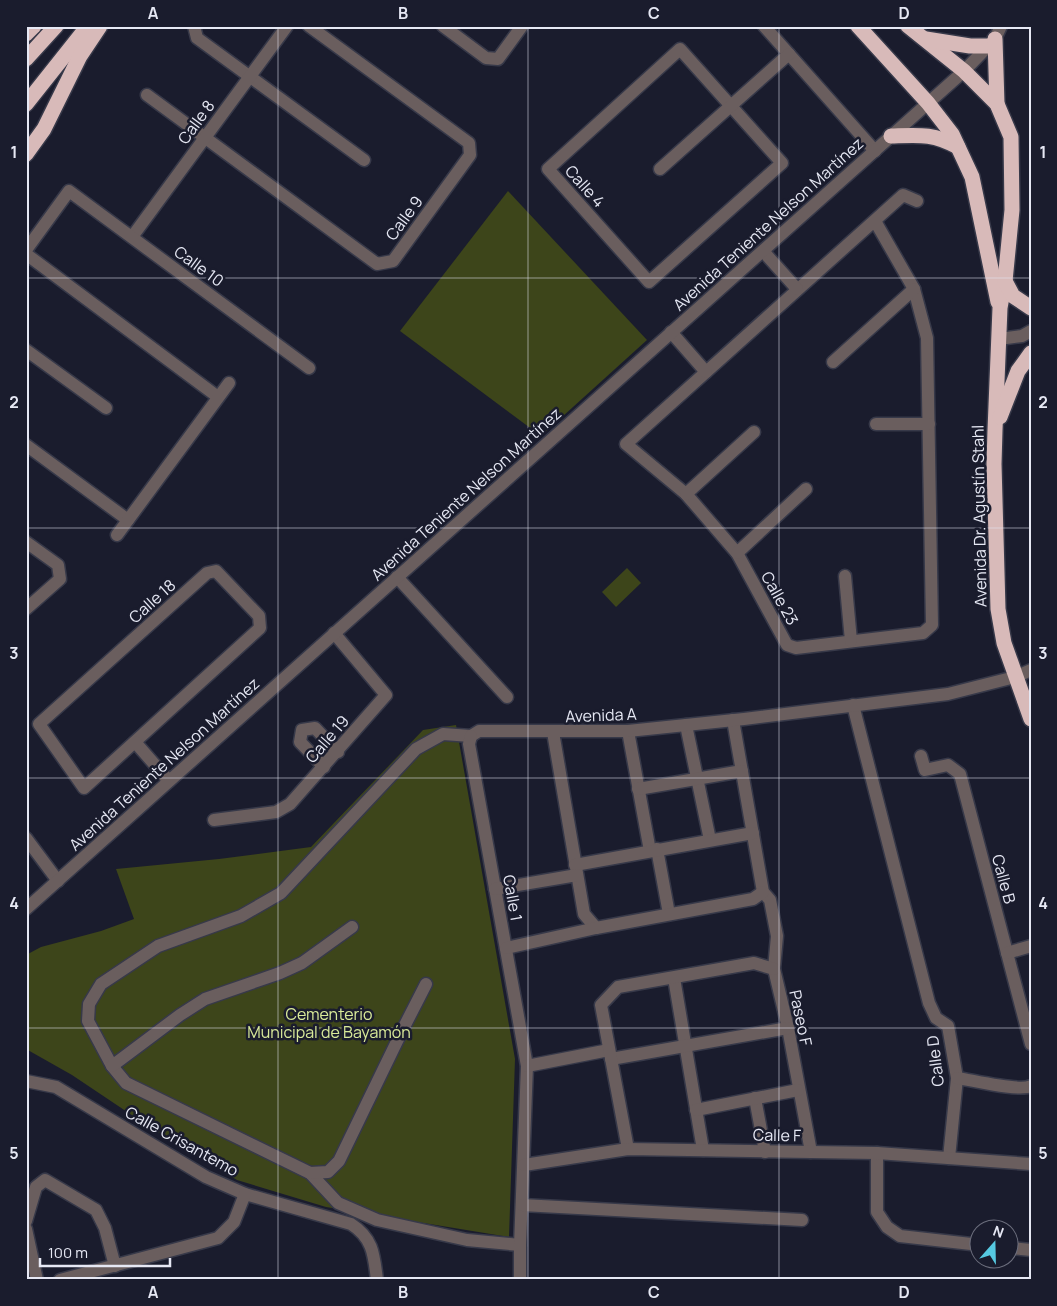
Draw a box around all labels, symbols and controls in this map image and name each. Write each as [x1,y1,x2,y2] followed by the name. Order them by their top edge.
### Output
[148,2,159,24] text: A
[398,2,408,24] text: B
[648,2,660,24] text: C
[898,2,910,24] text: D
[173,95,219,149] street label: Calle 8
[668,132,868,316] street label: Avenida Teniente Nelson Martínez
[10,141,18,163] text: 1
[1039,141,1047,163] text: 1
[560,160,610,212] street label: Calle 4
[380,191,428,245] street label: Calle 9
[170,241,228,291] street label: Calle 10
[9,391,19,413] text: 2
[1038,391,1048,413] text: 2
[366,402,566,586] street label: Avenida Teniente Nelson Martínez
[966,425,992,607] street label: Avenida Dr. Agustín Stahl
[756,567,804,629] street label: Calle 23
[124,574,180,628] street label: Calle 18
[9,642,19,664] text: 3
[1038,642,1048,664] text: 3
[64,672,264,856] street label: Avenida Teniente Nelson Martínez
[565,703,637,727] street label: Avenida A
[300,710,354,768] street label: Calle 19
[987,852,1021,906] street label: Calle B
[498,873,528,923] street label: Calle 1
[9,892,19,914] text: 4
[1038,892,1048,914] text: 4
[784,988,818,1048] street label: Paseo F
[247,1003,411,1043] park label: Cementerio Municipal de Bayamón
[921,1034,949,1088] street label: Calle D
[121,1101,243,1181] street label: Calle Crisantemo
[753,1124,801,1146] street label: Calle F
[9,1142,19,1164] text: 5
[1038,1142,1048,1164] text: 5
[970,1218,1020,1268] north arrow
[991,1221,1007,1242] text: N
[40,1236,170,1268] scale bar
[48,1242,88,1263] text: 100 m
[148,1281,159,1303] text: A
[398,1281,408,1303] text: B
[648,1281,660,1303] text: C
[898,1281,910,1303] text: D

